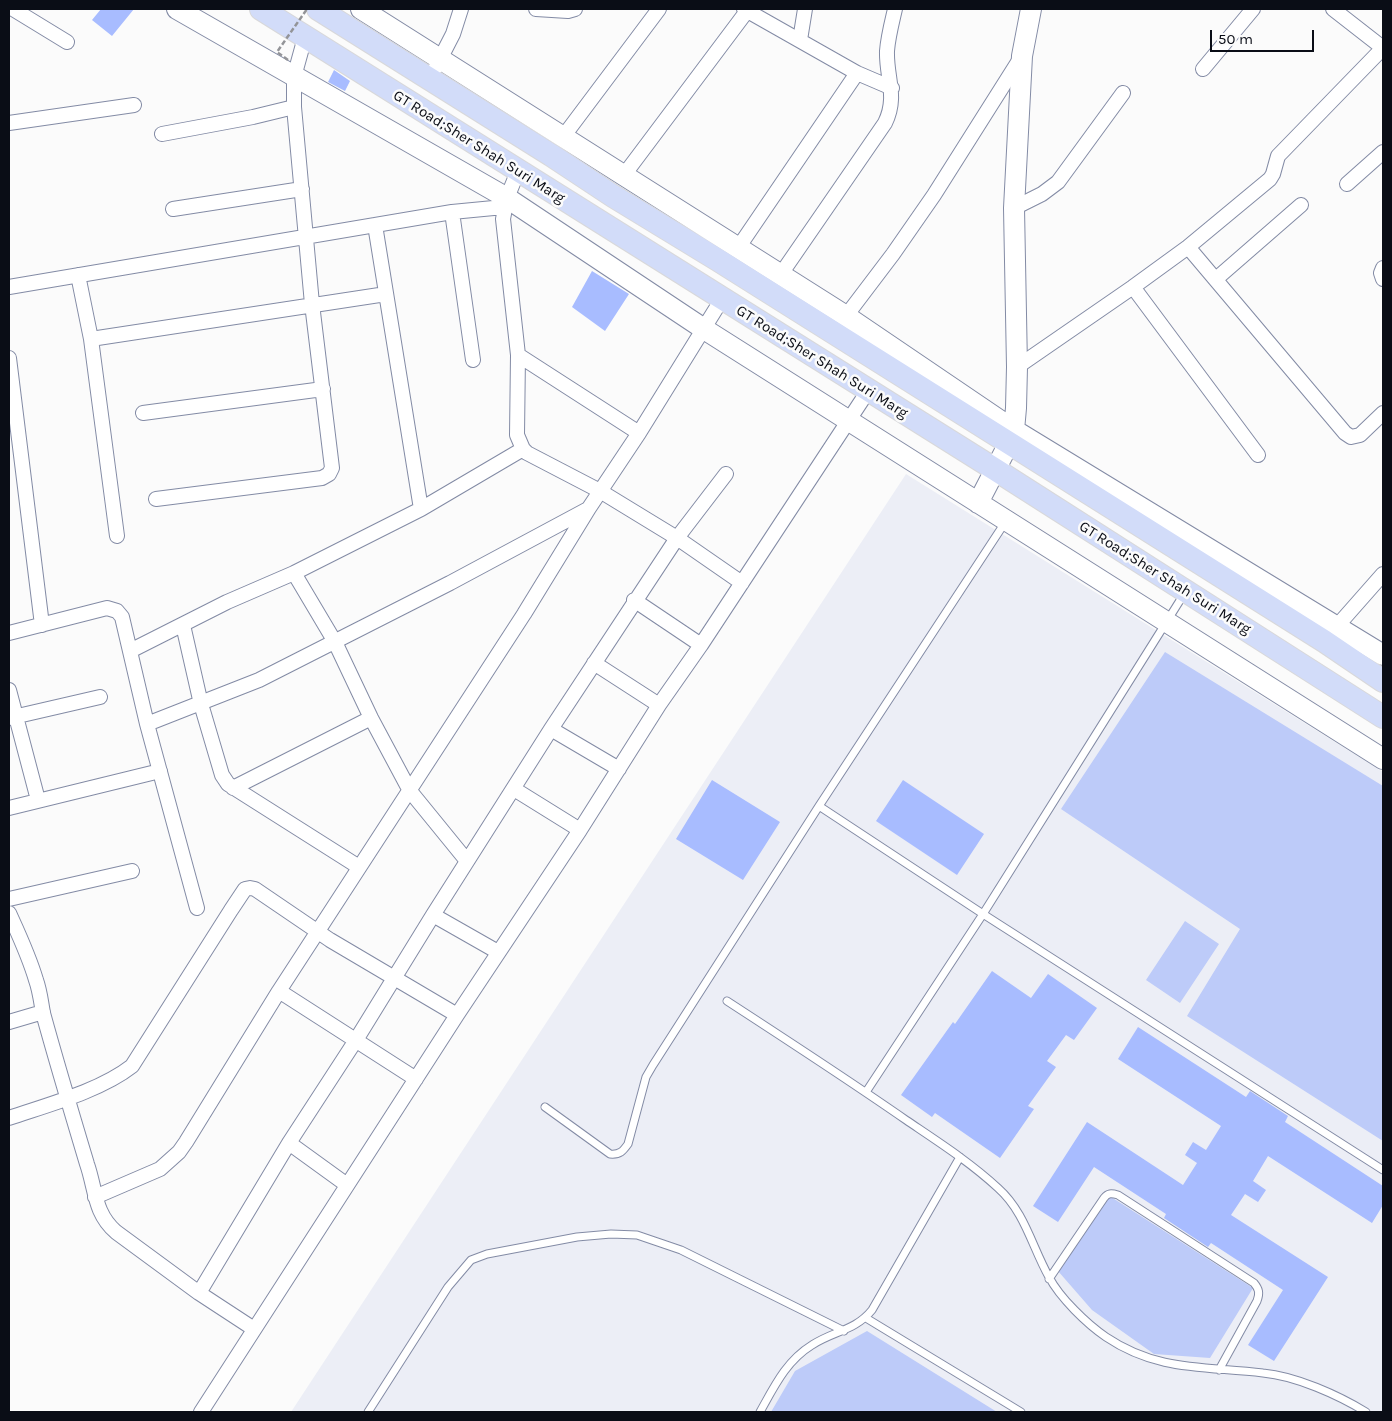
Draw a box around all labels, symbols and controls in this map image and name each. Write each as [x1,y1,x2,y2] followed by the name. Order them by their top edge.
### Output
[1212,20,1316,52] scale bar
[1218,30,1253,48] text: 50 m
[390,87,568,207] street label: GT Road;Sher Shah Suri Marg
[733,302,911,422] street label: GT Road;Sher Shah Suri Marg
[1076,518,1254,638] street label: GT Road;Sher Shah Suri Marg

